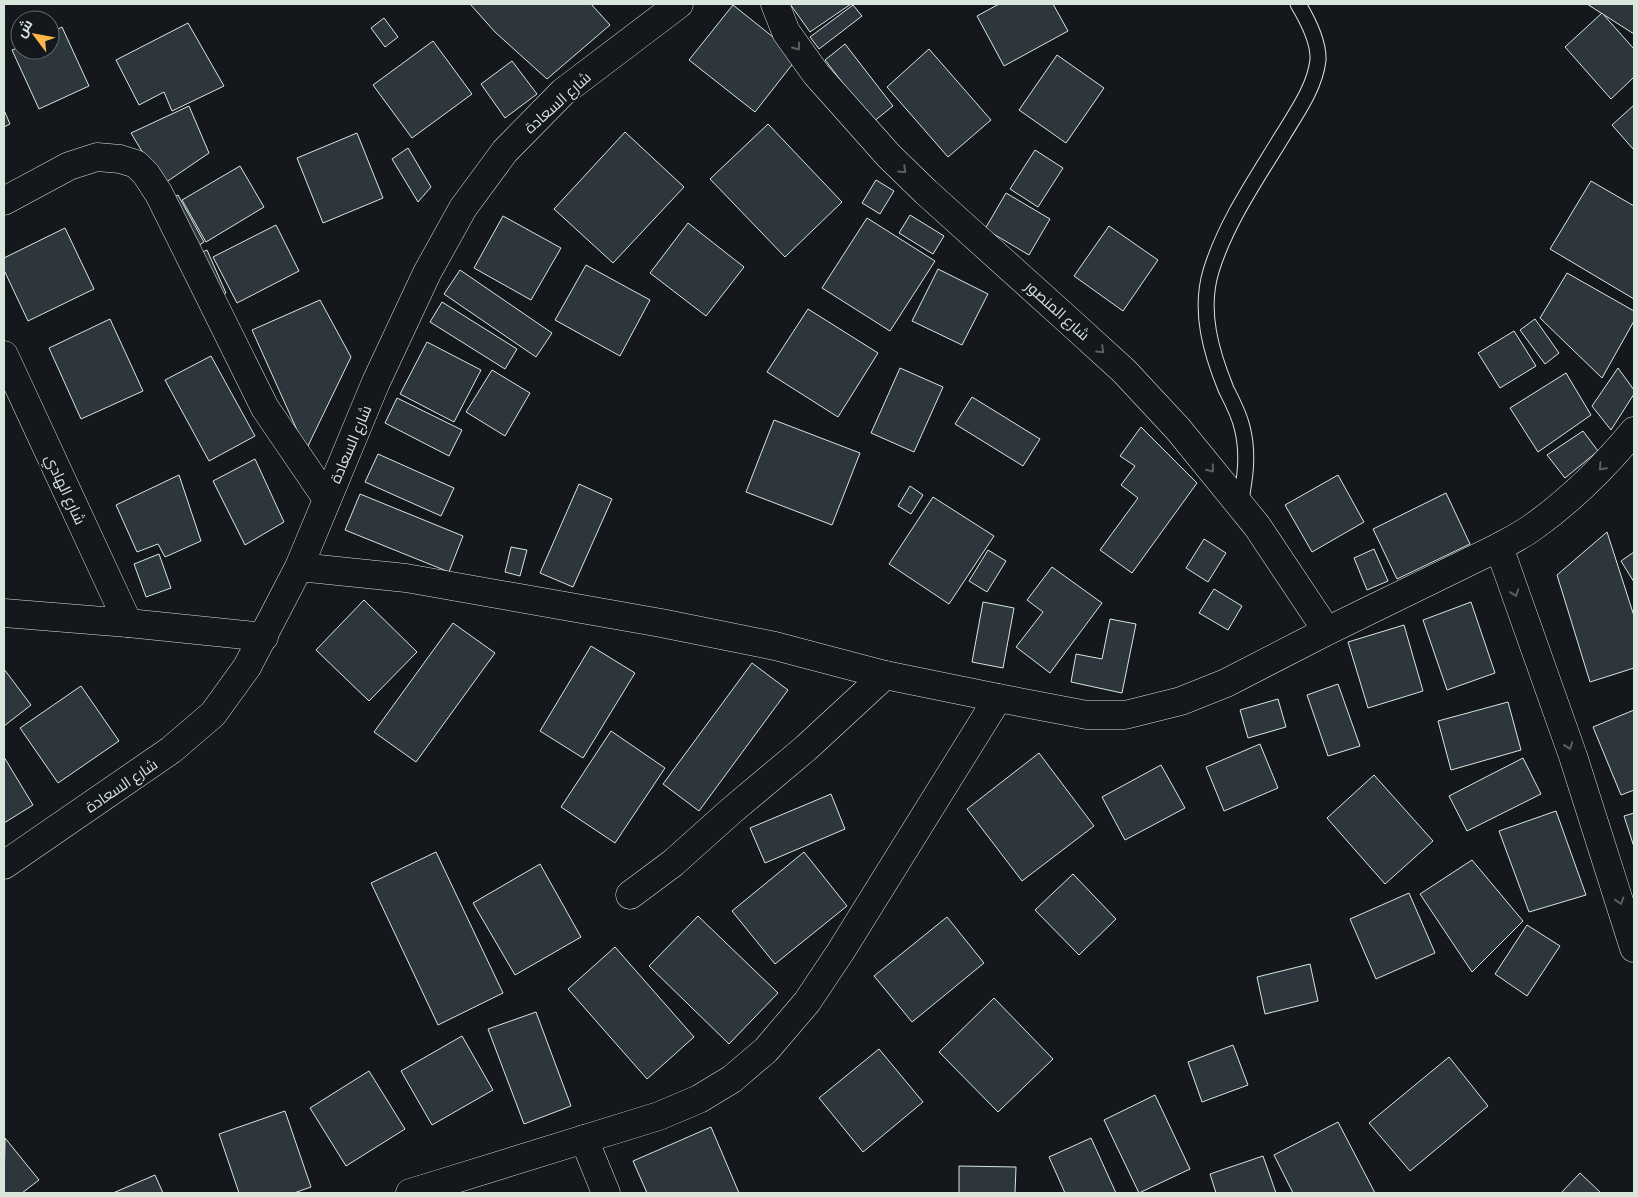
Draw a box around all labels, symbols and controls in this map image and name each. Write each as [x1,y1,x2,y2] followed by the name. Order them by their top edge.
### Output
[10,10,60,60] north arrow
[12,16,36,40] text: ش
[791,41,800,51] one-way arrow
[520,68,596,139] street label: شارع السعادة
[897,164,906,173] one-way arrow
[1019,276,1094,346] street label: شارع المنصور
[1095,344,1104,353] one-way arrow
[325,402,377,487] street label: شارع السعادة
[38,451,90,529] street label: شارع الهادي
[1599,461,1608,470] one-way arrow
[1205,463,1213,472] one-way arrow
[1510,588,1520,597] one-way arrow
[1563,742,1573,750] one-way arrow
[82,754,162,818] street label: شارع السعادة
[1614,896,1624,905] one-way arrow

